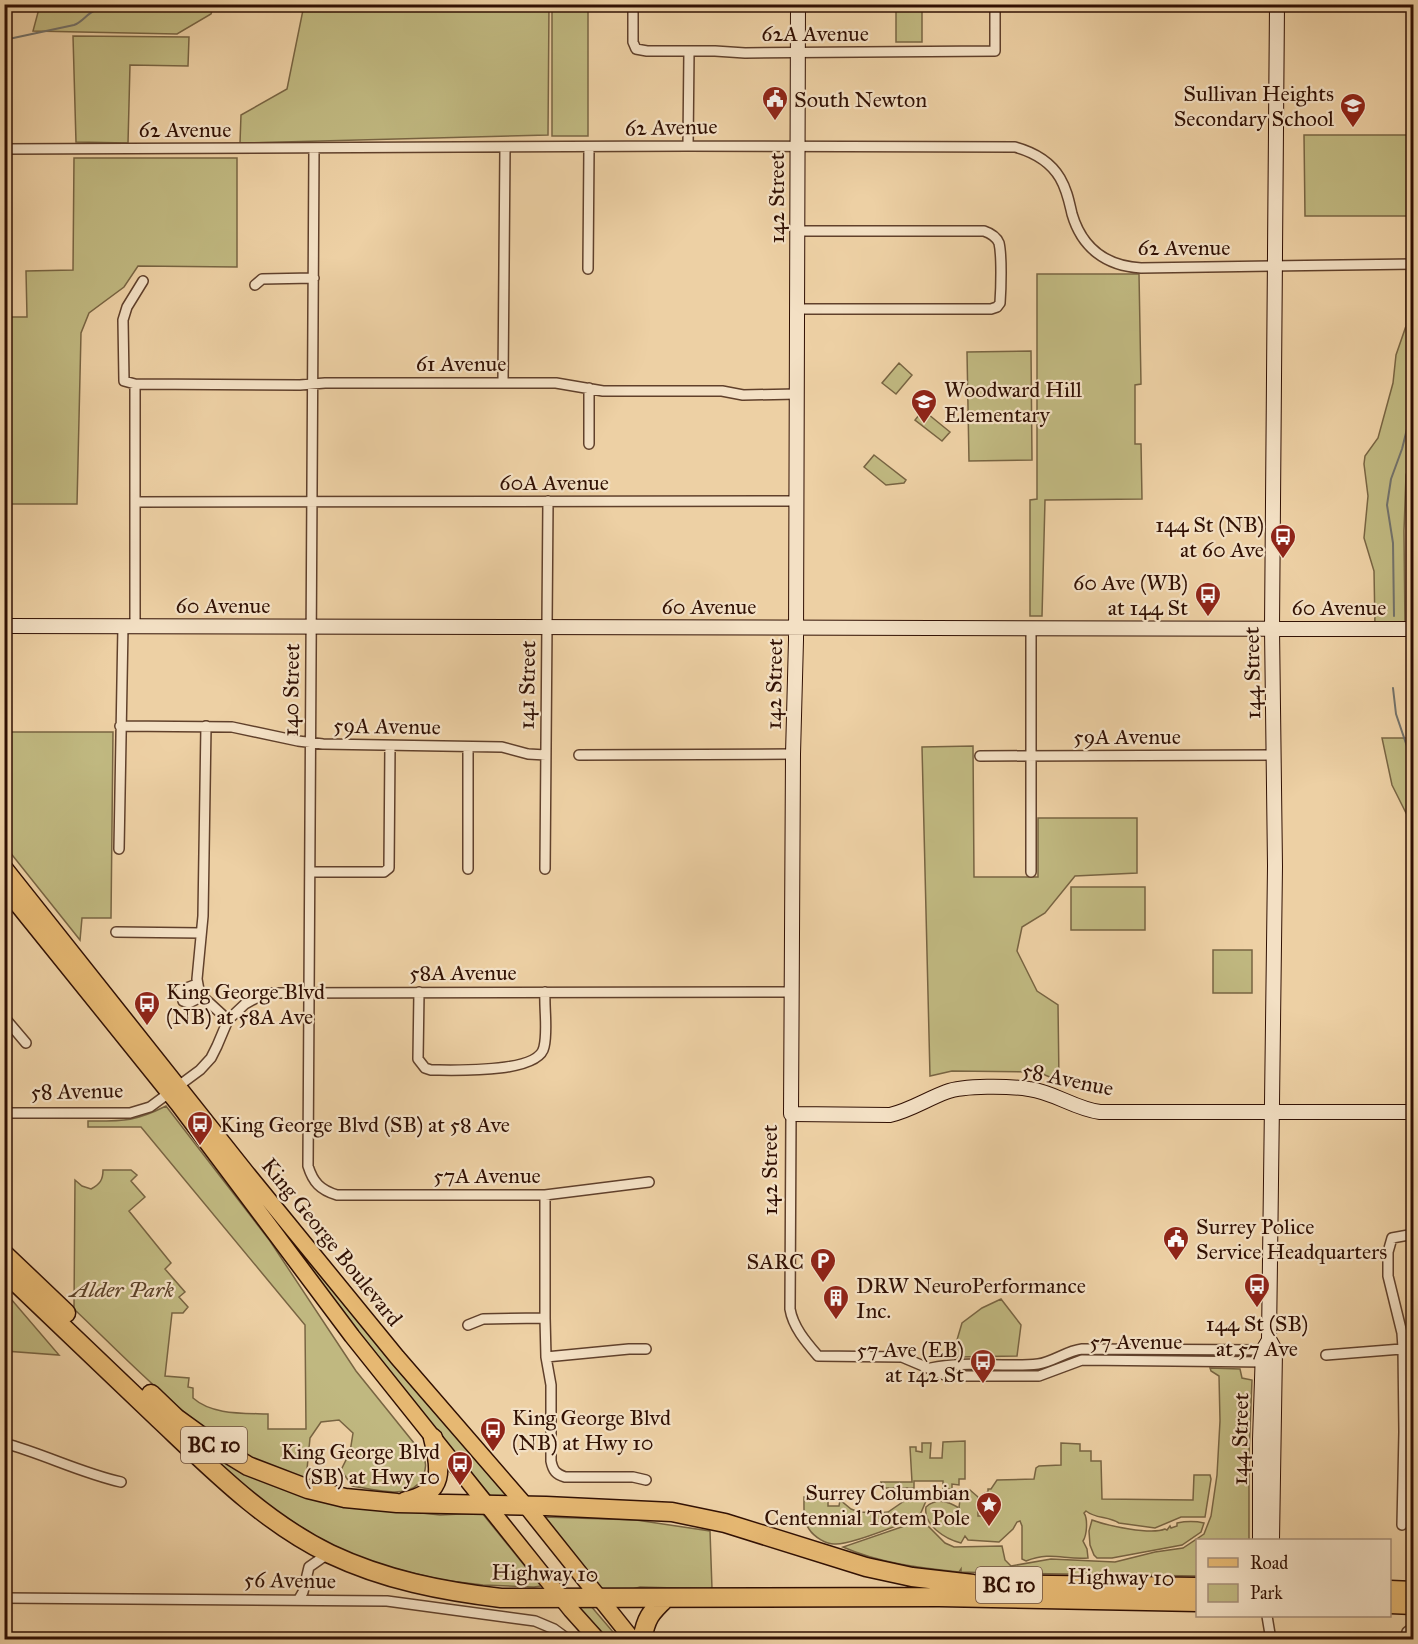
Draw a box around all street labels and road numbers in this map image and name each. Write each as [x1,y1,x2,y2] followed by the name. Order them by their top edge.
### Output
[761,20,869,47] street label: 62A Avenue
[624,113,718,141] street label: 62 Avenue
[139,116,231,143] street label: 62 Avenue
[763,152,790,244] street label: 142 Street
[1138,234,1230,261] street label: 62 Avenue
[416,350,506,377] street label: 61 Avenue
[499,469,609,496] street label: 60A Avenue
[176,592,270,619] street label: 60 Avenue
[662,593,756,620] street label: 60 Avenue
[1292,594,1386,621] street label: 60 Avenue
[1238,626,1266,720] street label: 144 Street
[760,638,788,730] street label: 142 Street
[513,640,541,730] street label: 141 Street
[277,643,305,737] street label: 140 Street
[333,712,441,740] street label: 59A Avenue
[1073,723,1181,750] street label: 59A Avenue
[409,959,517,986] street label: 58A Avenue
[1020,1056,1116,1102] street label: 58 Avenue
[30,1077,124,1105] street label: 58 Avenue
[756,1124,783,1216] street label: 142 Street
[256,1152,408,1332] street label: King George Boulevard
[433,1162,541,1189] street label: 57A Avenue
[1090,1328,1182,1355] street label: 57 Avenue
[1226,1392,1254,1486] street label: 144 Street
[181,1427,247,1463] road number: BC 10
[491,1559,599,1587] street label: Highway 10
[1067,1563,1175,1591] street label: Highway 10
[244,1566,336,1594] street label: 56 Avenue
[976,1567,1042,1603] road number: BC 10

